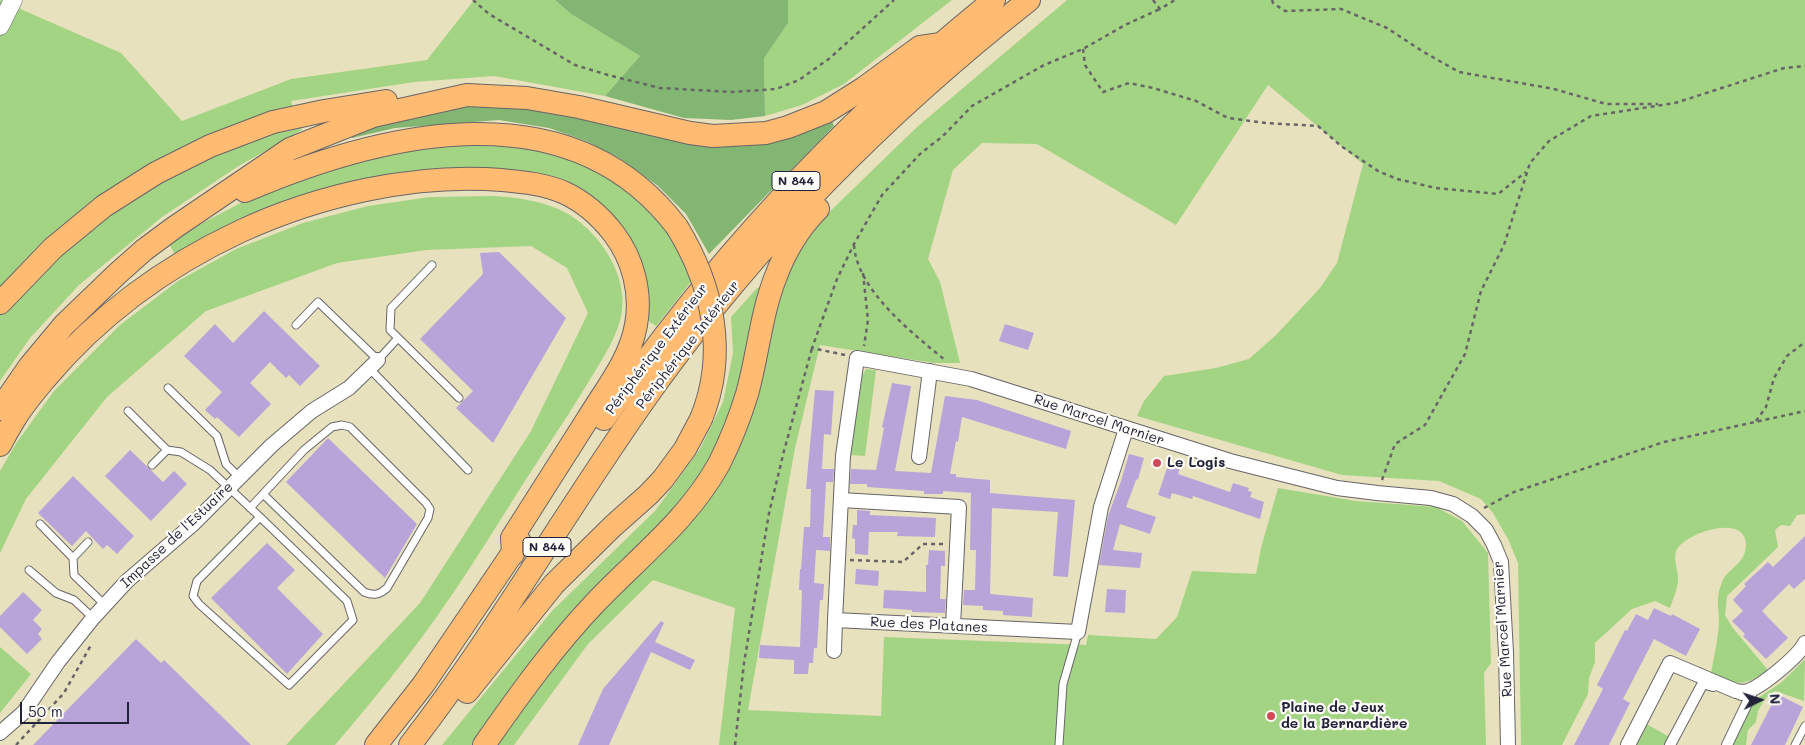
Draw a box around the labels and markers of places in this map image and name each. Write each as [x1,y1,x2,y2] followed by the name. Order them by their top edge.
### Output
[1167,455,1225,471] place label: Le Logis
[1151,457,1163,469] marker: Le Logis
[1281,700,1407,732] place label: Plaine de Jeux de la Bernardière
[1265,710,1277,722] marker: Plaine de Jeux de la Bernardière

